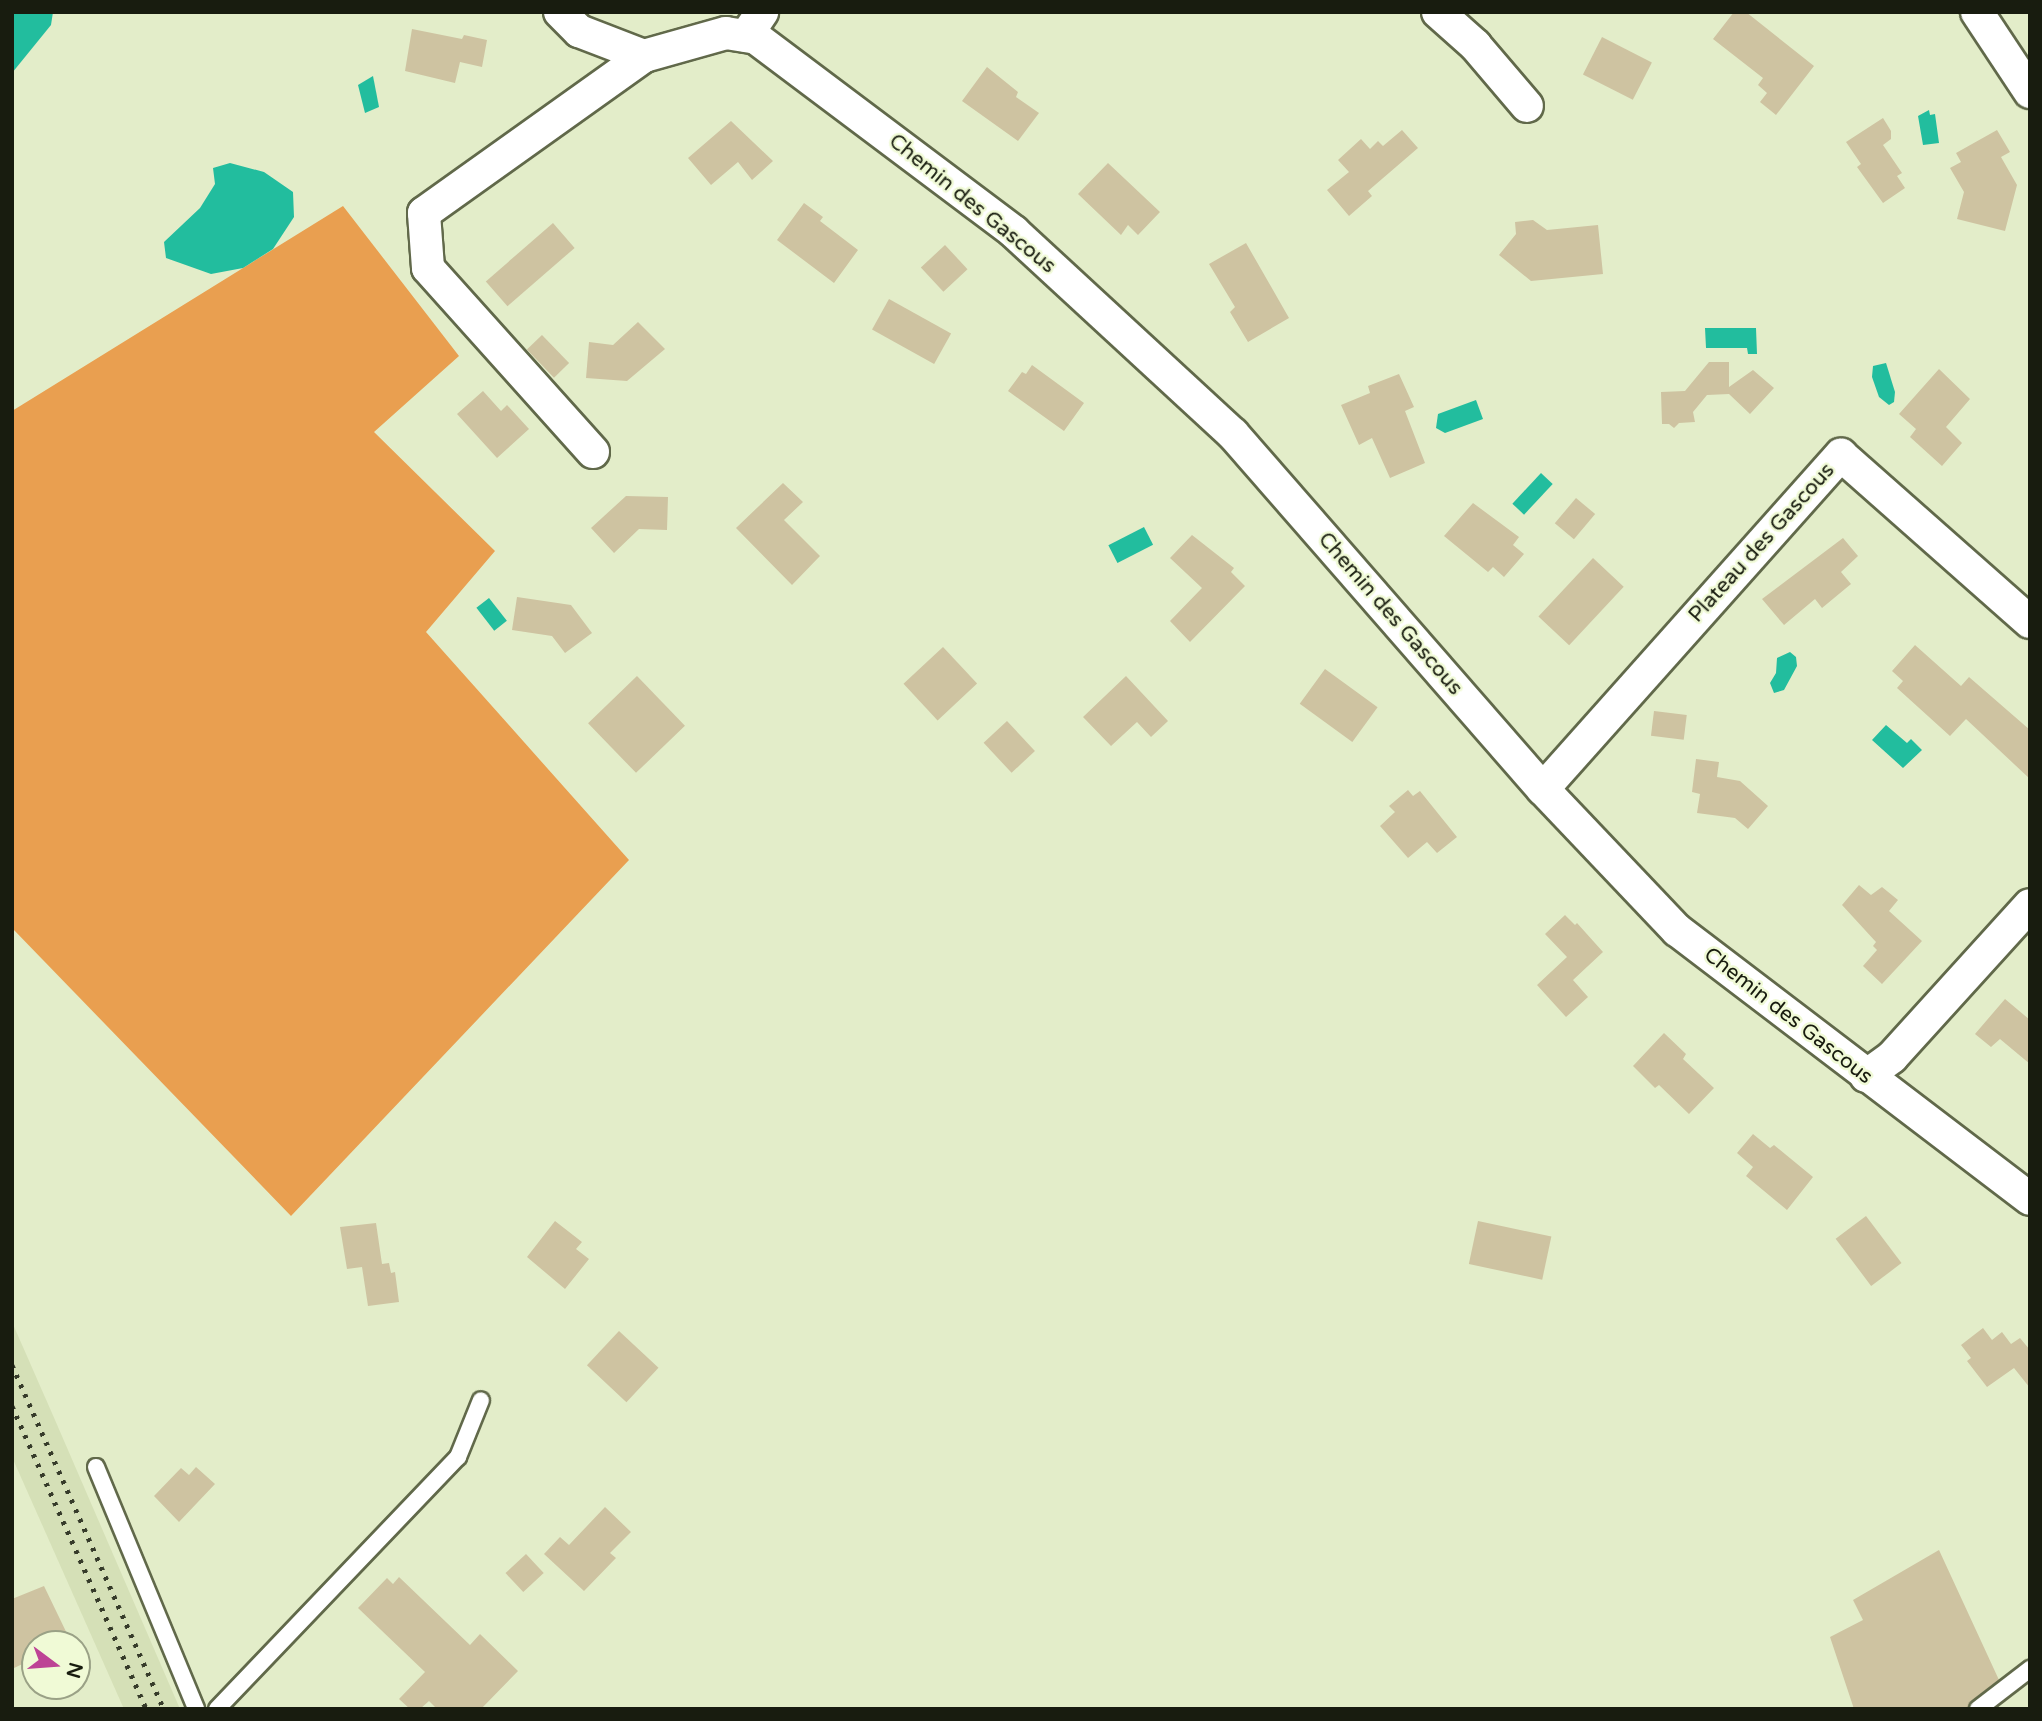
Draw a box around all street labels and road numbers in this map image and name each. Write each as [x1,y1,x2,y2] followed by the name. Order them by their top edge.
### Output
[884,129,1060,279] street label: Chemin des Gascous
[1684,458,1840,628] street label: Plateau des Gascous
[1313,528,1467,700] street label: Chemin des Gascous
[1699,942,1877,1090] street label: Chemin des Gascous

